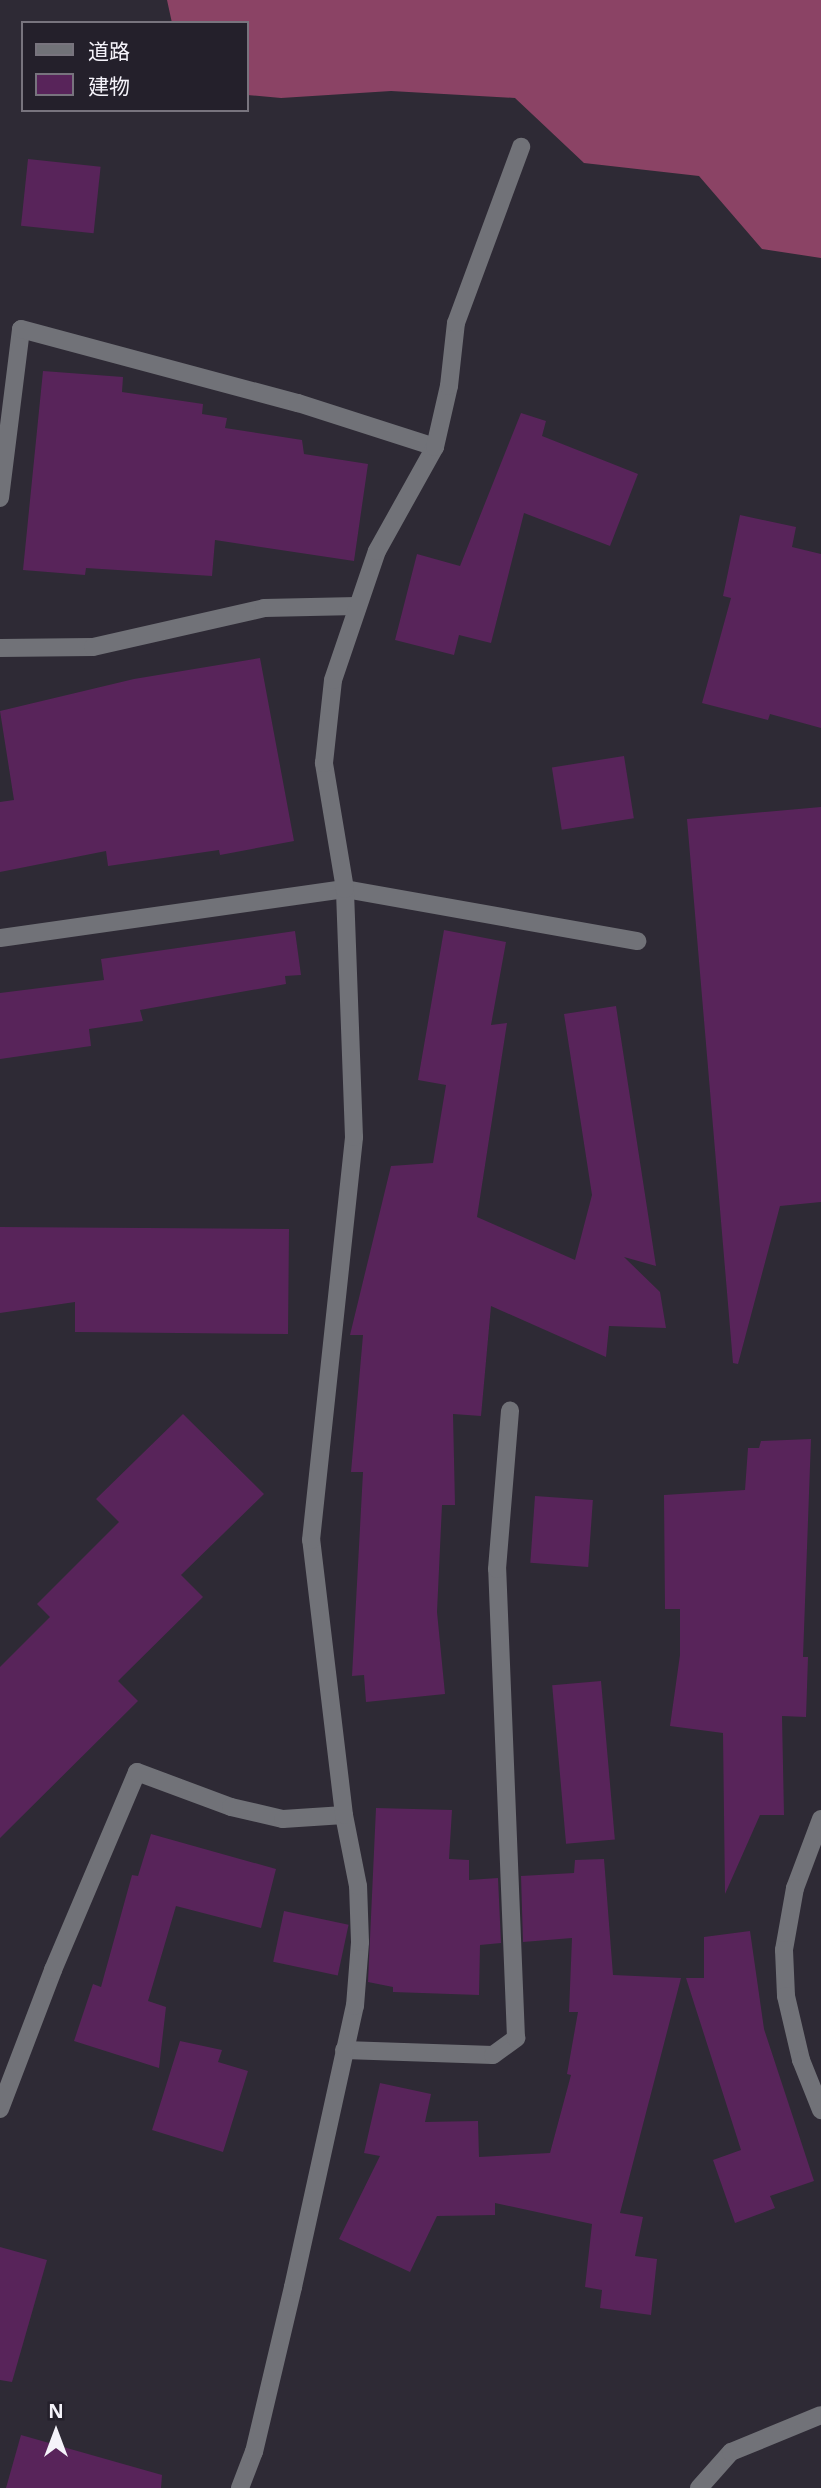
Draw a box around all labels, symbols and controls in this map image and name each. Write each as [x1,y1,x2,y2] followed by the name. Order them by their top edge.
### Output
[21,21,248,112] legend
[88,37,130,65] text: 道路
[88,72,130,100] text: 建物
[21,2397,91,2467] north arrow
[48,2398,64,2424] text: N

